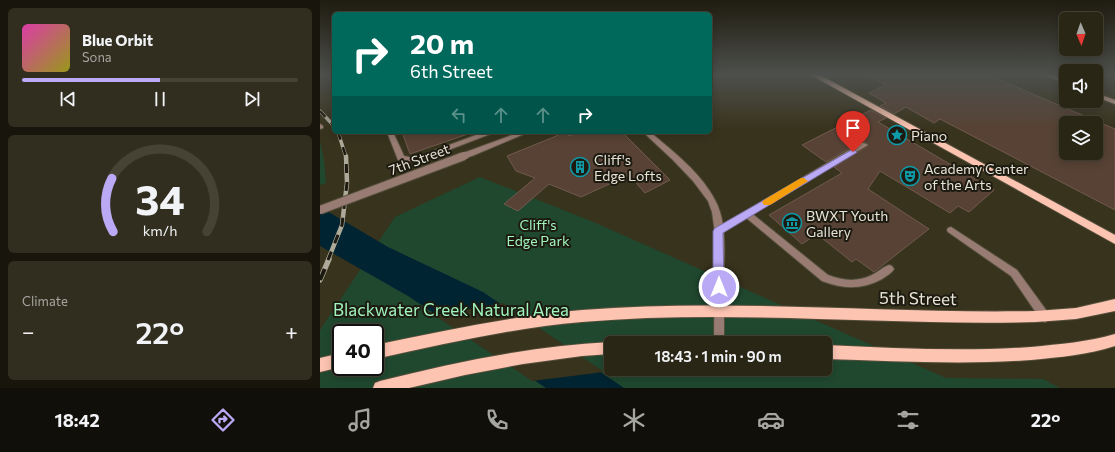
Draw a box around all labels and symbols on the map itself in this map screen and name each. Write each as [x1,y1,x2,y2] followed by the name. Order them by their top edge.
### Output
[1059,12,1103,56] north arrow
[836,111,870,152] pin
[886,124,908,146] place icon: Piano
[911,127,947,144] place label: Piano
[386,140,452,178] street label: 7th Street
[594,151,662,184] place label: Cliff's Edge Lofts
[569,156,591,178] building icon: Cliff's Edge Lofts
[924,160,1029,193] place label: Academy Center of the Arts
[899,165,921,187] theatre icon: Academy Center of the Arts
[806,207,888,240] place label: BWXT Youth Gallery
[781,212,803,234] museum icon: BWXT Youth Gallery
[506,216,570,249] park label: Cliff's Edge Park
[698,266,740,308] position arrow
[879,287,957,309] street label: 5th Street
[333,299,569,320] park label: Blackwater Creek Natural Area
[332,324,384,376] speed limit sign: 40

